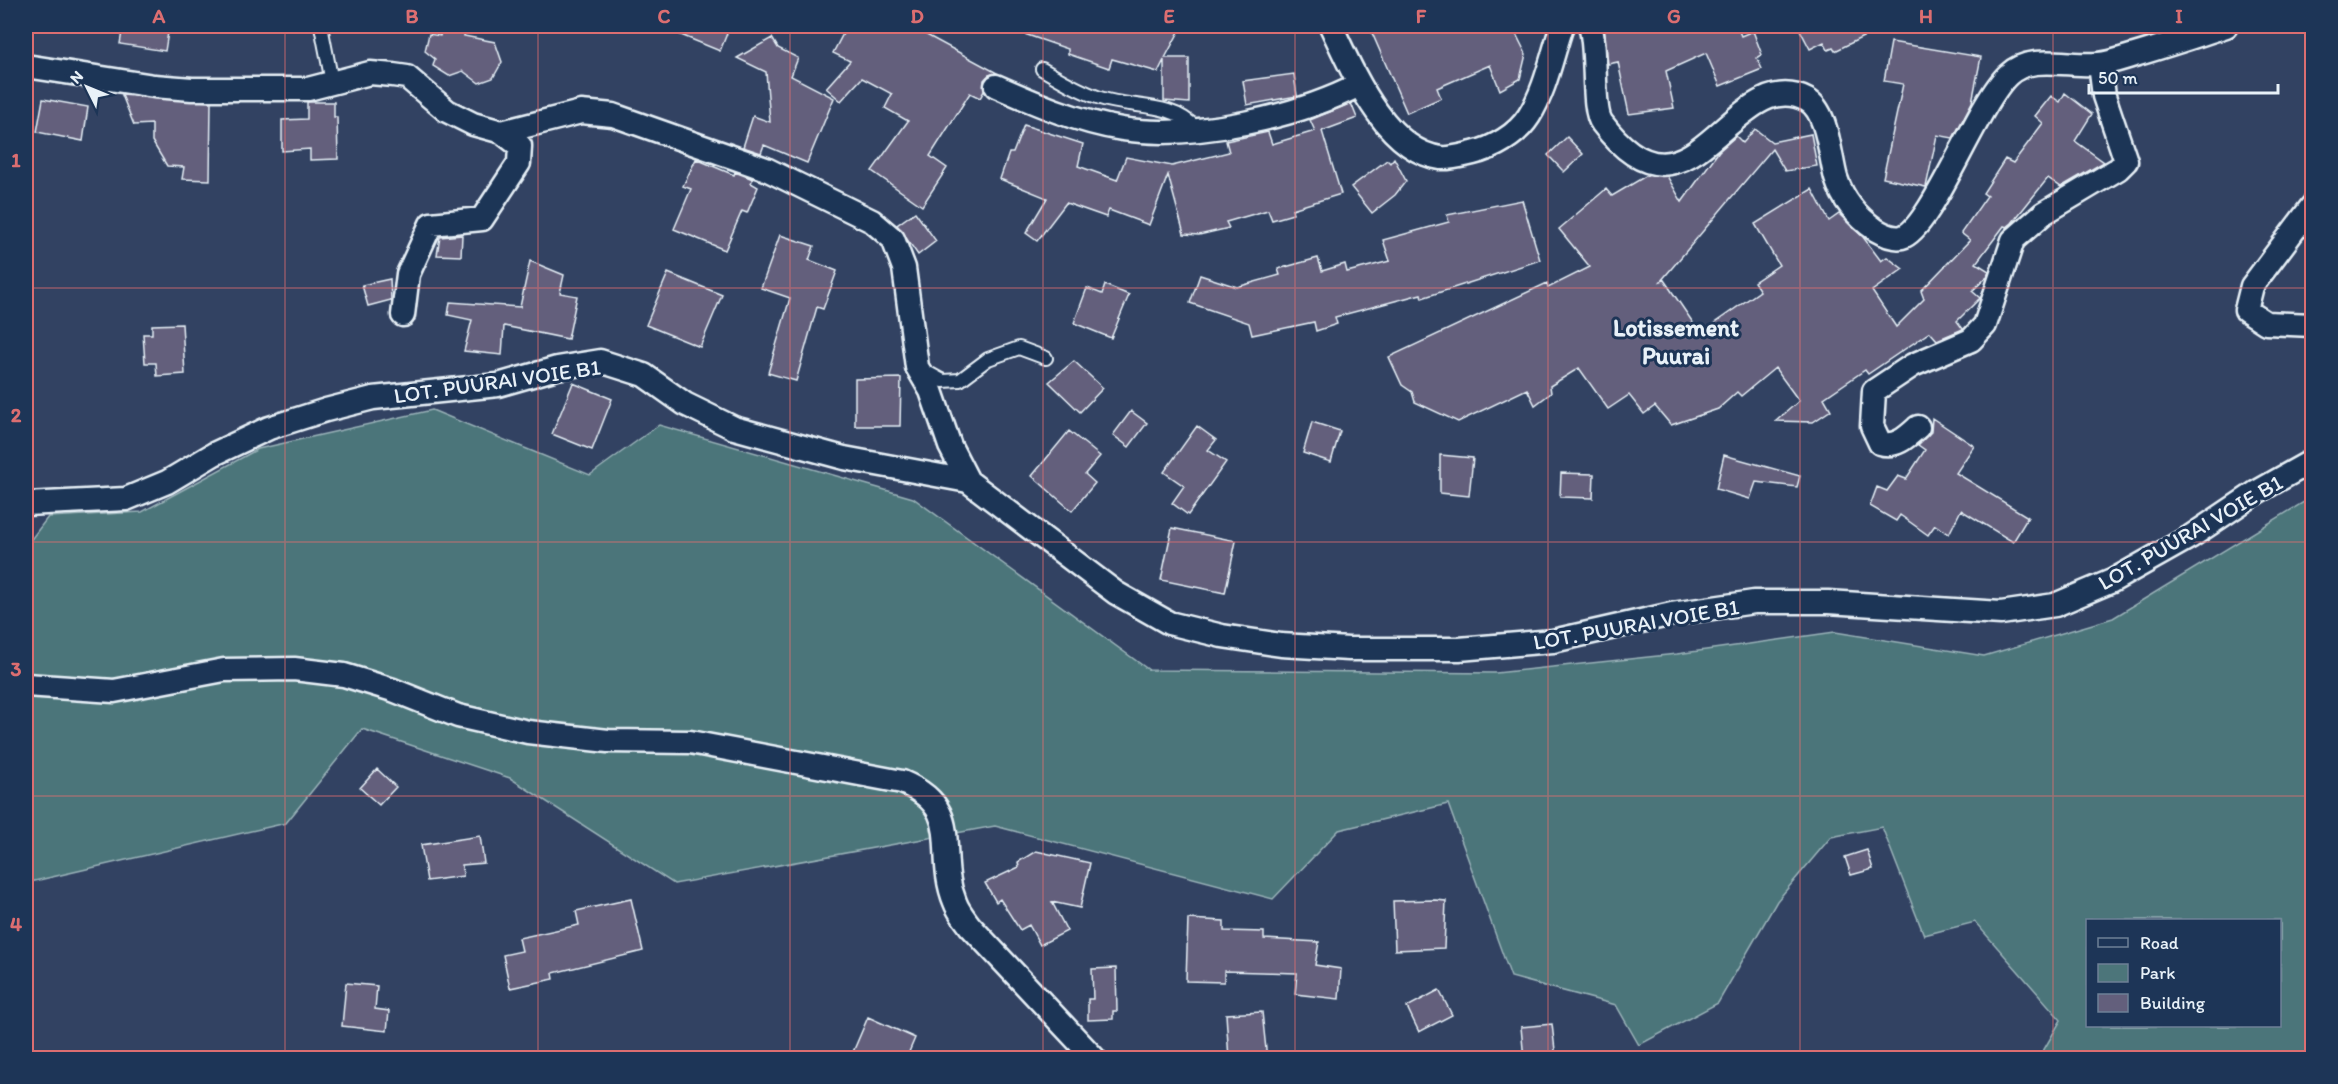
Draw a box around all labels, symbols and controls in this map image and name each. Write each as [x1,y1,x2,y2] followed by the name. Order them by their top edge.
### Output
[152,4,166,28] text: A
[406,4,419,28] text: B
[658,4,671,28] text: C
[910,4,924,28] text: D
[1163,4,1175,28] text: E
[1416,4,1427,28] text: F
[1667,4,1681,28] text: G
[1919,4,1933,28] text: H
[2175,4,2183,28] text: I
[57,57,117,117] north arrow
[2089,57,2278,95] scale bar
[66,67,87,88] text: N
[2098,67,2138,89] text: 50 m
[11,148,21,172] text: 1
[1613,313,1739,370] district label: Lotissement Puurai
[392,354,602,409] street label: LOT. PUURAI VOIE B1
[11,403,22,427] text: 2
[2093,469,2287,596] street label: LOT. PUURAI VOIE B1
[1531,593,1741,656] street label: LOT. PUURAI VOIE B1
[11,657,22,681] text: 3
[10,912,22,936] text: 4
[2086,919,2281,1027] legend
[2140,932,2179,954] text: Road
[2140,962,2175,984] text: Park
[2140,992,2206,1014] text: Building

